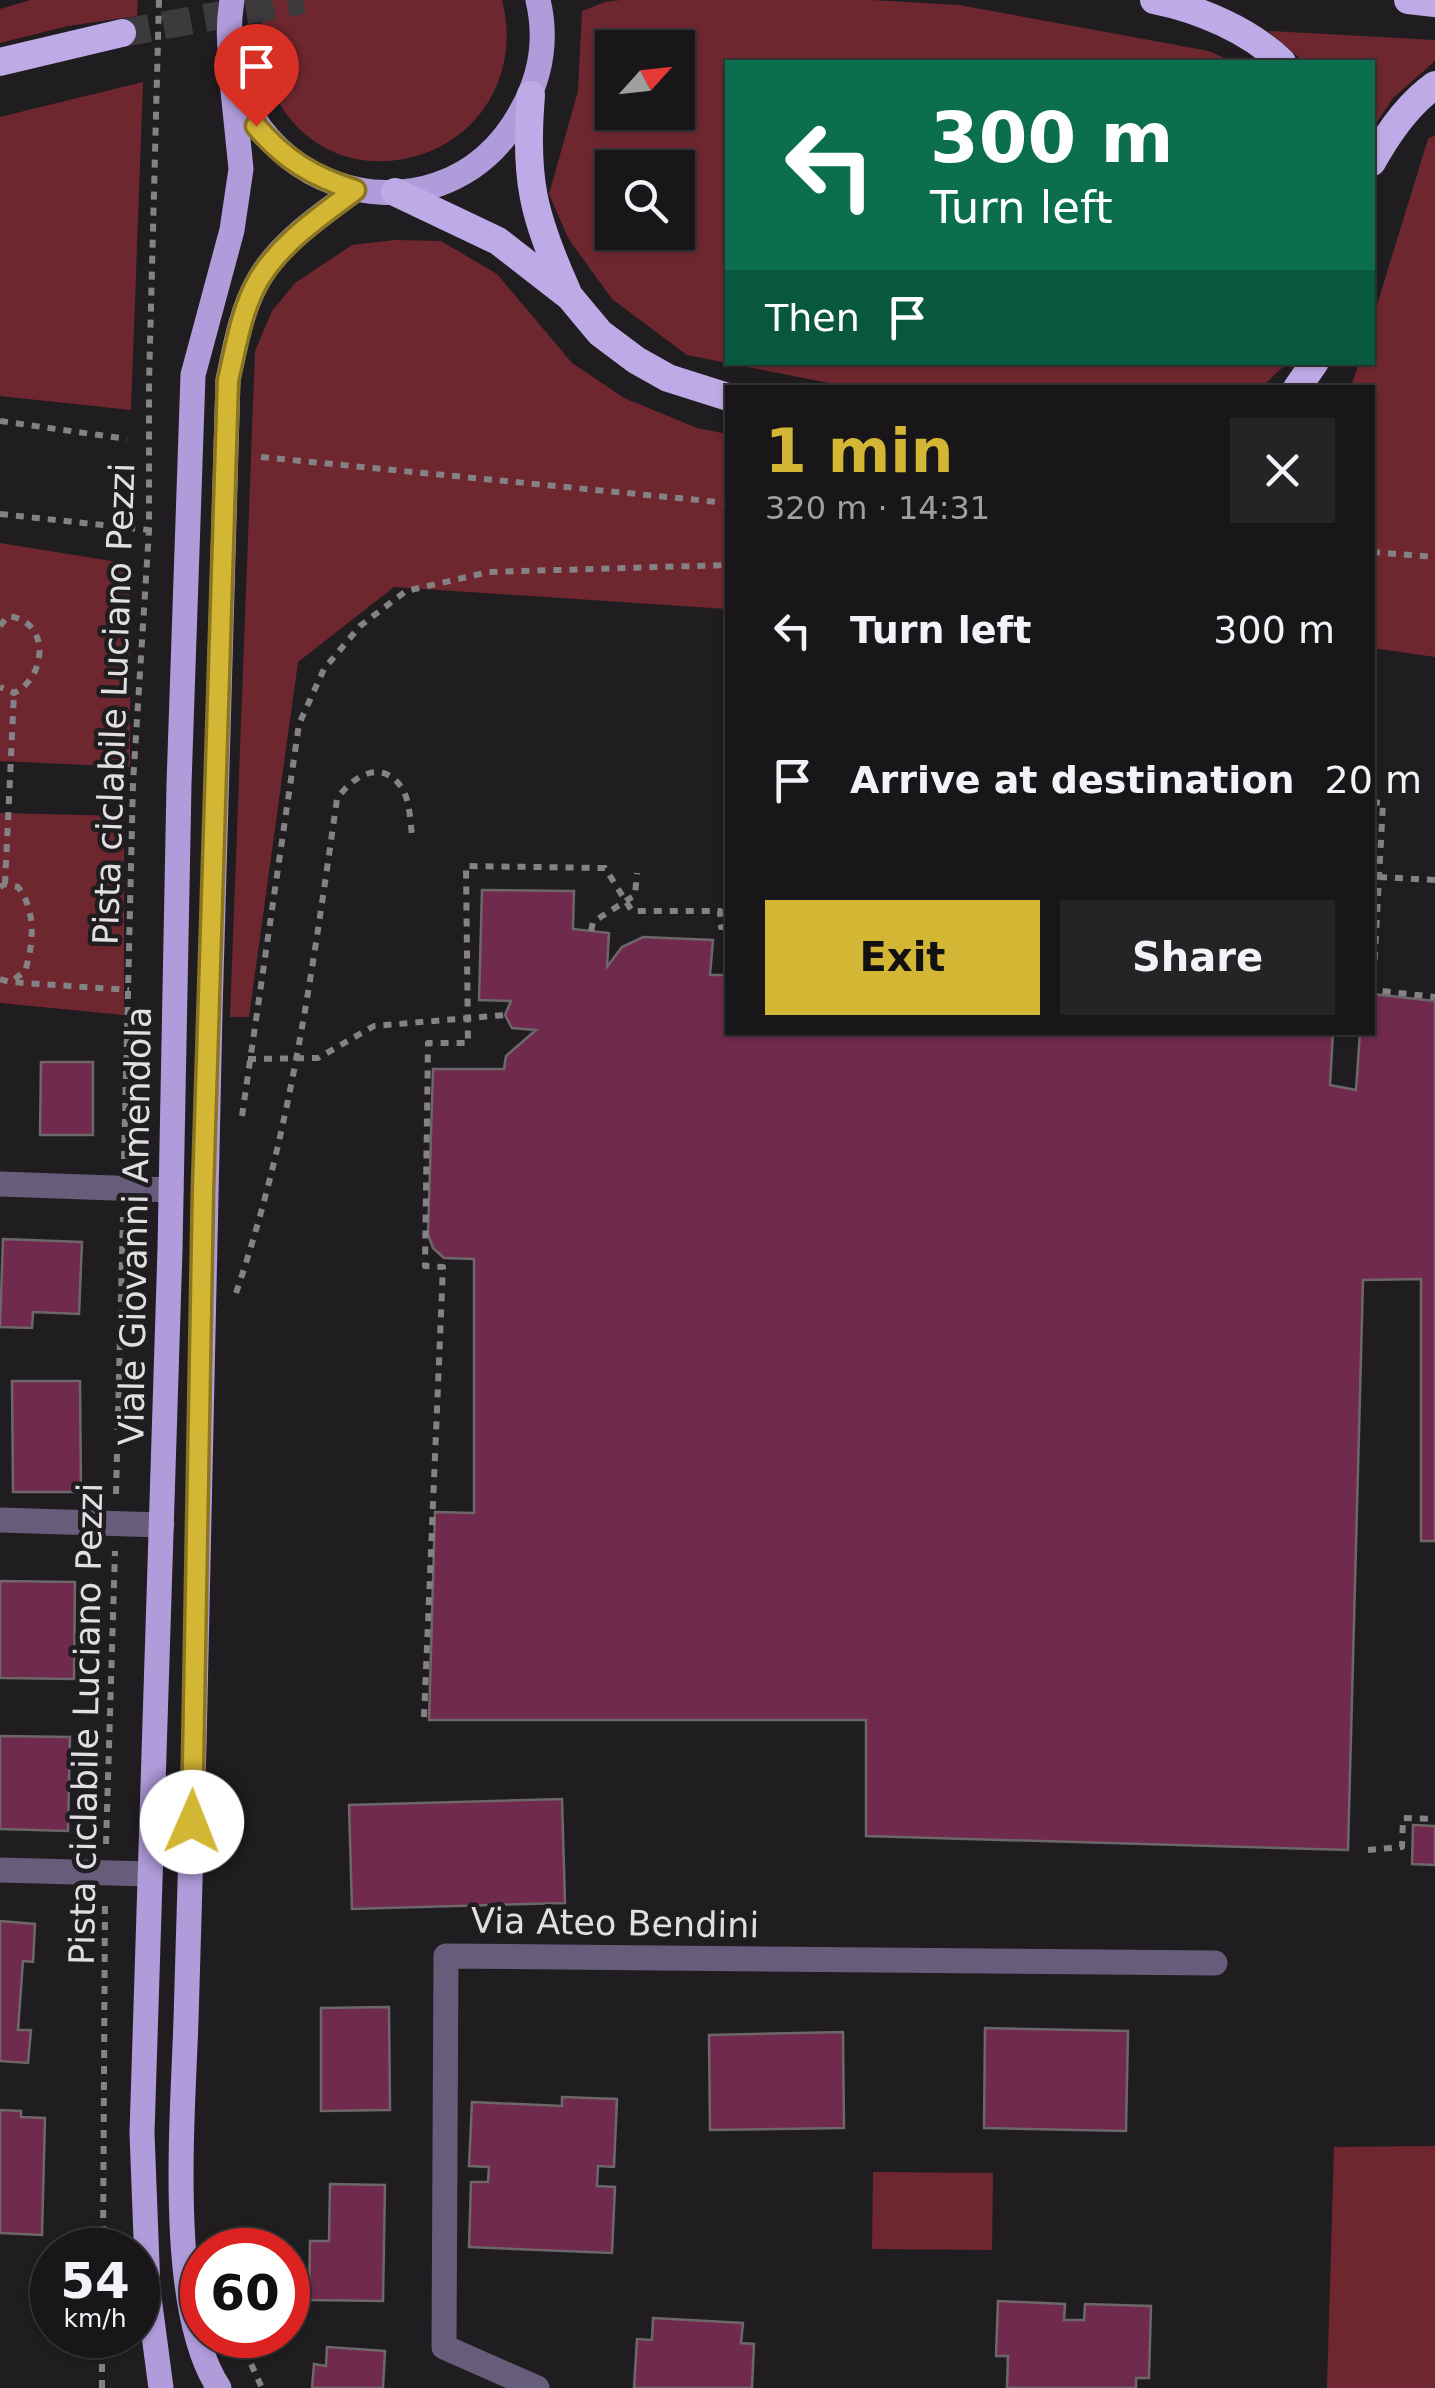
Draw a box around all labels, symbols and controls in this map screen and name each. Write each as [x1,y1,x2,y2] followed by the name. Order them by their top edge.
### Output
[214,24,299,127] pin
[595,30,695,130] north arrow
[595,30,695,250] map controls
[229,39,284,94] icon: arrive
[930,97,1173,179] text: 300 m
[765,100,895,230] icon: left
[595,150,695,250] button: search
[930,181,1113,234] text: Turn left
[880,290,935,345] icon: arrive
[765,296,860,340] text: Then
[765,416,953,486] text: 1 min
[1230,418,1335,523] button: close
[86,462,142,946] street label: Pista ciclabile Luciano Pezzi
[765,489,990,527] text: 320 m · 14:31
[765,603,820,658] icon: left
[850,608,1031,652] text: Turn left
[1213,608,1335,652] text: 300 m
[765,753,820,808] icon: arrive
[850,758,1295,802] text: Arrive at destination
[1325,758,1422,802] text: 20 m
[765,900,1040,1015] button: Exit
[1060,900,1335,1015] button: Share
[111,1006,159,1446] street label: Viale Giovanni Amendola
[62,1483,110,1965] street label: Pista ciclabile Luciano Pezzi
[140,1770,244,1874] position arrow
[471,1900,759,1946] street label: Via Ateo Bendini
[180,2228,310,2358] speed limit sign: 60
[60,2252,130,2310] text: 54
[63,2304,127,2333] text: km/h

